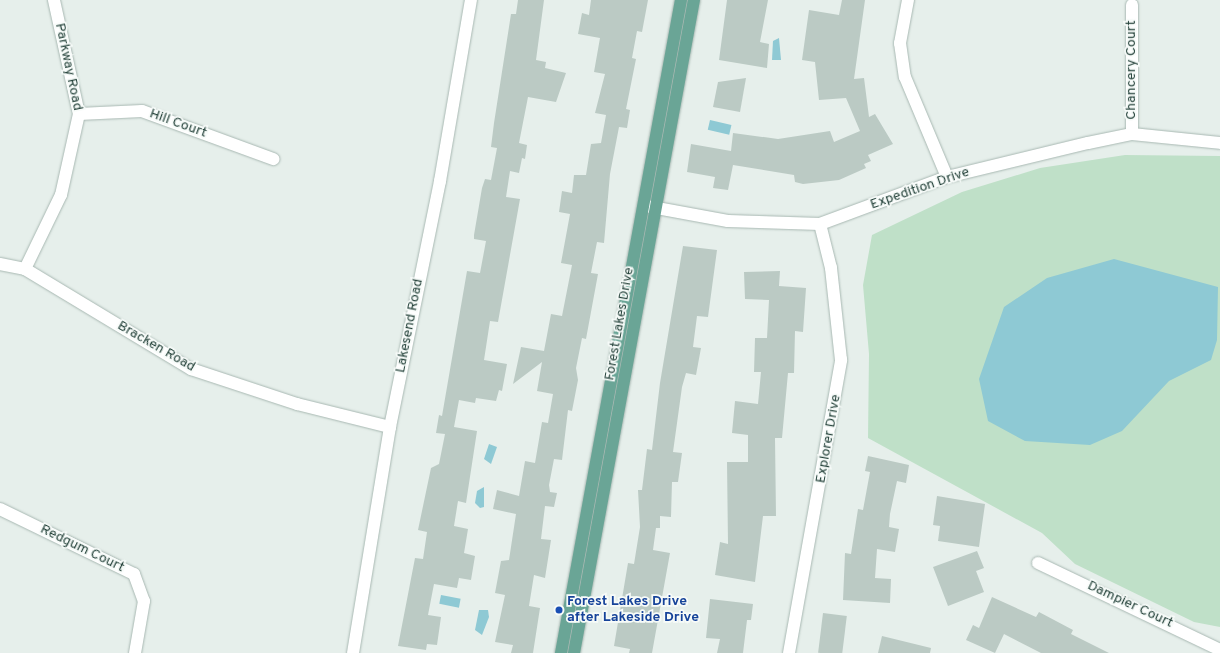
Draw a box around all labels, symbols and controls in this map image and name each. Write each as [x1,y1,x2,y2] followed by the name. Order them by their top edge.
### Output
[1124,20,1140,120] street label: Chancery Court
[51,22,85,112] street label: Parkway Road
[147,106,209,142] street label: Hill Court
[868,164,972,214] street label: Expedition Drive
[602,266,638,382] street label: Forest Lakes Drive
[393,278,427,374] street label: Lakesend Road
[114,318,198,376] street label: Bracken Road
[813,393,845,485] street label: Explorer Drive
[37,521,127,577] street label: Redgum Court
[1084,578,1176,632] street label: Dampier Court
[567,594,699,626] place label: Forest Lakes Drive after Lakeside Drive
[554,605,564,615] marker: Forest Lakes Drive after Lakeside Drive

